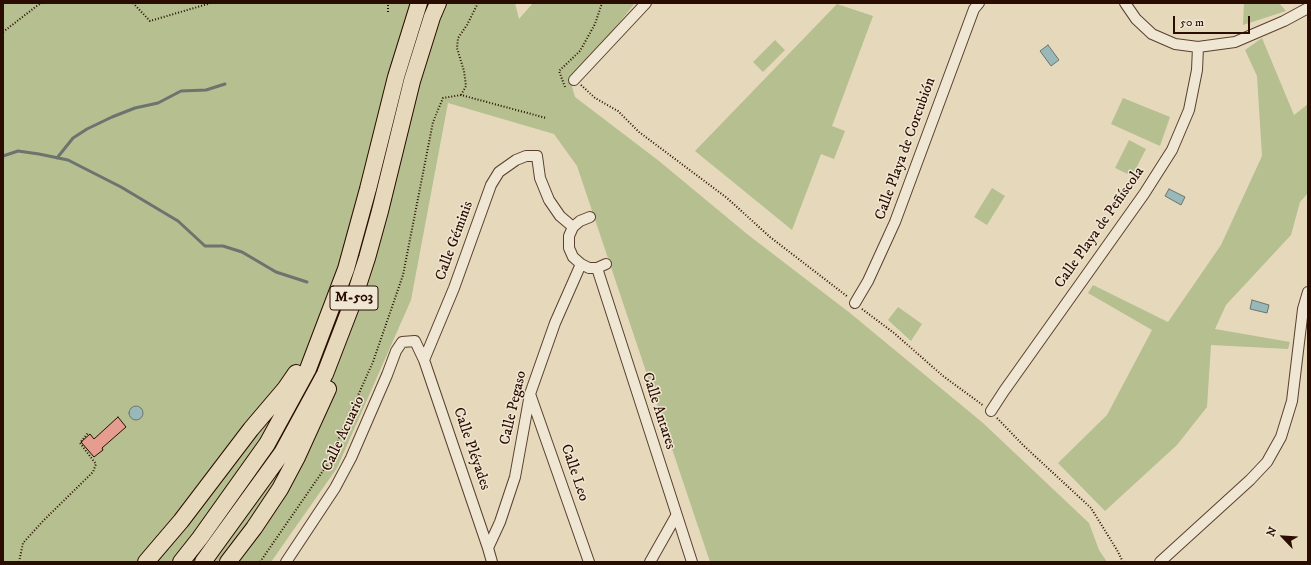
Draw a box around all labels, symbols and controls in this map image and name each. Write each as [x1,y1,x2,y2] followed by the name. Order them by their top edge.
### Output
[1175,8,1252,34] scale bar
[1180,15,1204,30] text: 50 m
[872,75,940,223] street label: Calle Playa de Corcubión
[1051,164,1149,292] street label: Calle Playa de Peñíscola
[432,199,478,283] street label: Calle Géminis
[330,286,378,310] road number: M-503
[497,369,531,447] street label: Calle Pegaso
[637,370,679,452] street label: Calle Antares
[319,393,369,475] street label: Calle Acuario
[448,405,494,493] street label: Calle Pléyades
[556,442,592,504] street label: Calle Leo
[1263,517,1303,557] north arrow
[1264,525,1280,539] text: N

